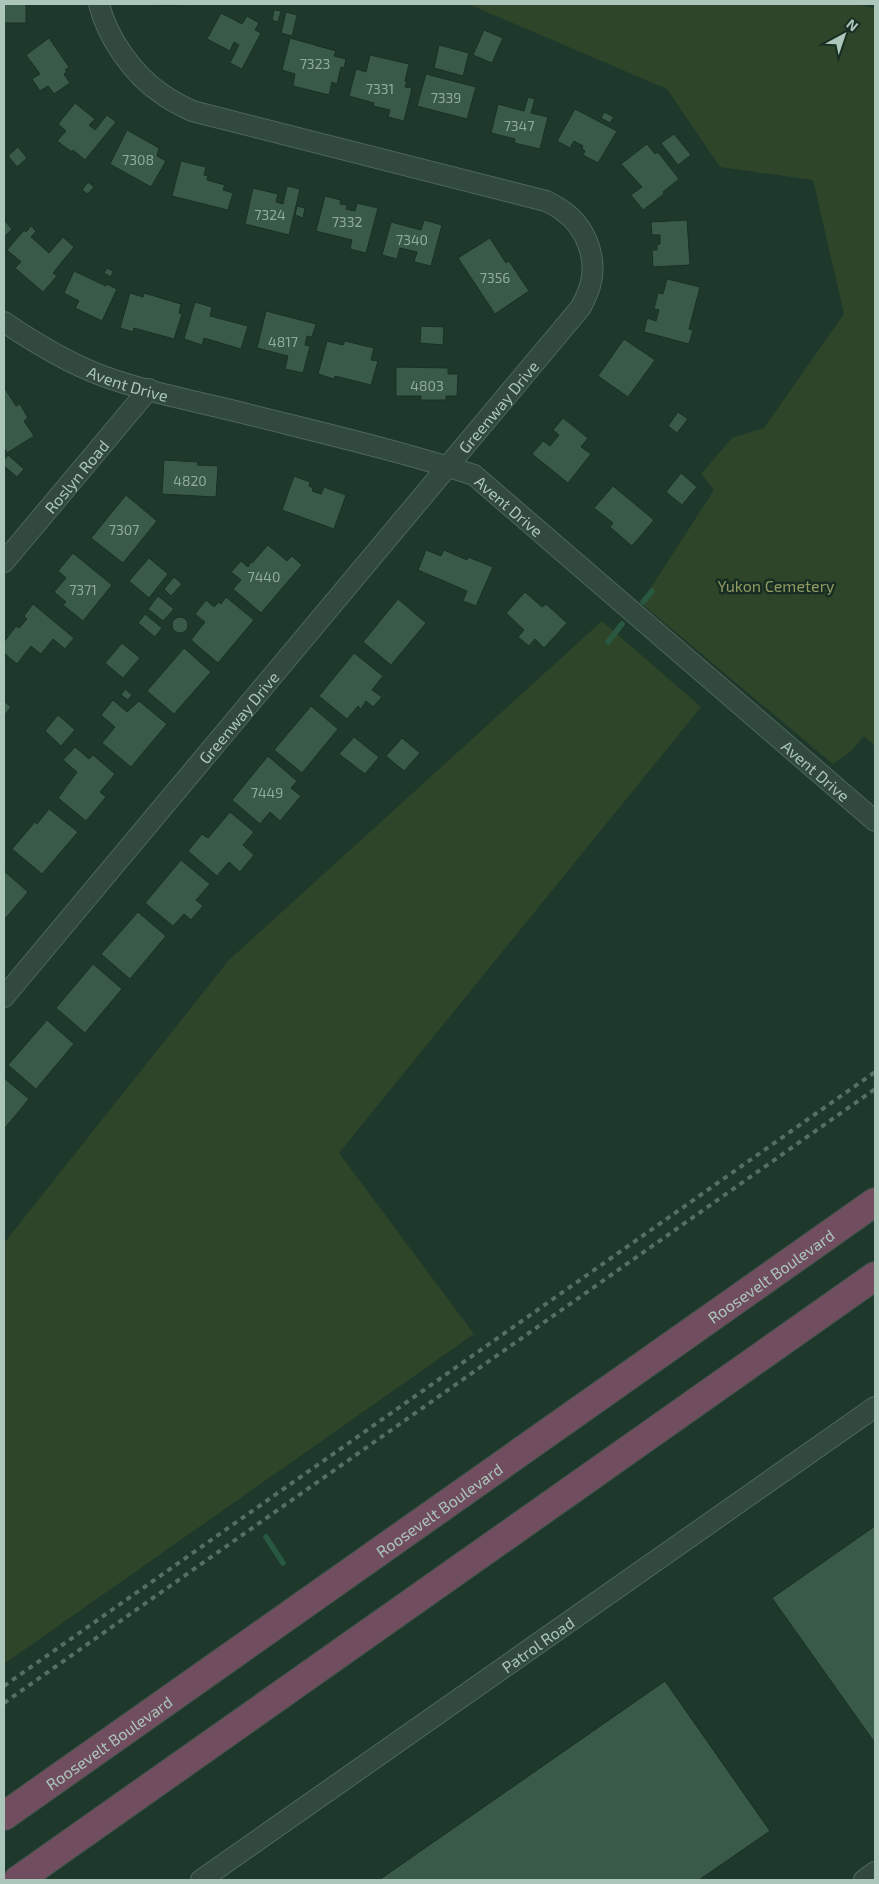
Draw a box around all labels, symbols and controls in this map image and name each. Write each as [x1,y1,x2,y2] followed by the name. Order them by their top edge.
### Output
[819,10,869,60] north arrow
[843,15,862,34] text: N
[300,55,330,72] house number: 7323
[366,80,394,97] house number: 7331
[431,89,461,106] house number: 7339
[504,117,534,134] house number: 7347
[122,151,154,168] house number: 7308
[254,206,286,223] house number: 7324
[332,213,362,230] house number: 7332
[396,231,428,248] house number: 7340
[480,269,510,286] house number: 7356
[268,333,298,350] house number: 4817
[454,356,542,456] street label: Greenway Drive
[85,361,170,404] street label: Avent Drive
[410,377,444,394] house number: 4803
[40,436,112,517] street label: Roslyn Road
[472,471,547,540] street label: Avent Drive
[173,472,207,489] house number: 4820
[109,521,139,538] house number: 7307
[248,568,280,585] house number: 7440
[717,576,835,595] park label: Yukon Cemetery
[69,581,97,598] house number: 7371
[194,667,282,767] street label: Greenway Drive
[778,736,854,805] street label: Avent Drive
[251,784,283,801] house number: 7449
[704,1225,837,1327] street label: Roosevelt Boulevard
[372,1458,506,1560] street label: Roosevelt Boulevard
[497,1612,577,1676] street label: Patrol Road
[42,1691,175,1793] street label: Roosevelt Boulevard

